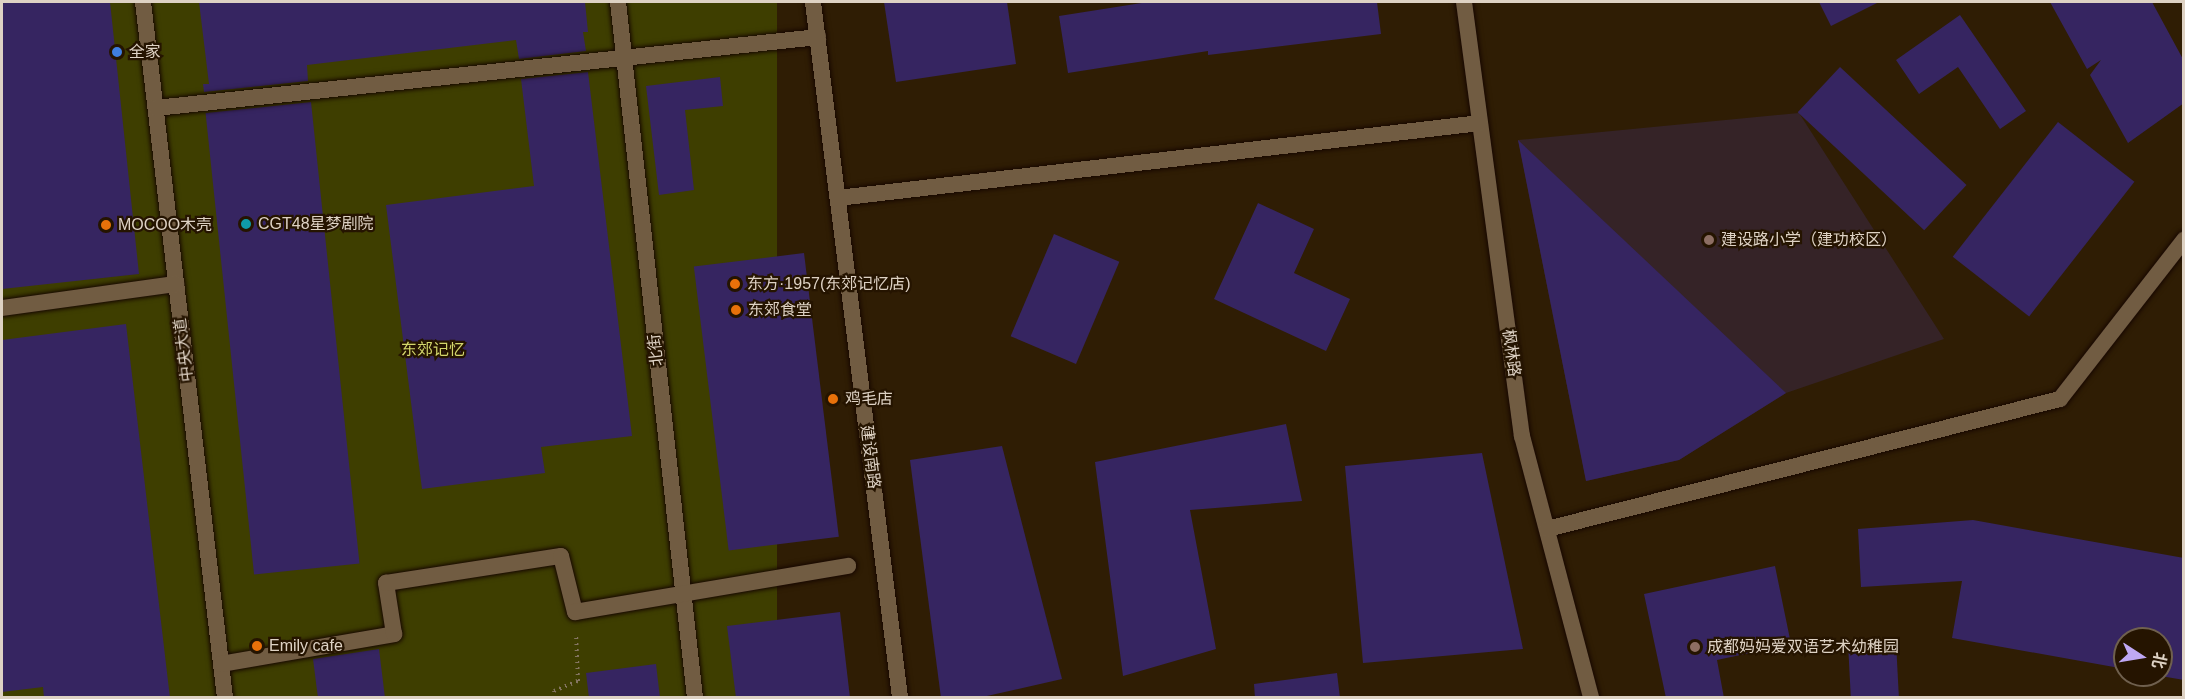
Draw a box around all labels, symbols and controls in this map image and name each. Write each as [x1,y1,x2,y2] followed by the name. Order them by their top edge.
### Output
[129,42,161,62] place label: 全家
[110,45,124,59] marker: 全家
[258,214,374,234] place label: CGT48星梦剧院
[118,215,212,235] place label: MOCOO木壳
[239,217,253,231] marker: CGT48星梦剧院
[99,218,113,232] marker: MOCOO木壳
[1721,230,1897,250] place label: 建设路小学（建功校区）
[1702,233,1716,247] marker: 建设路小学（建功校区）
[747,274,911,294] place label: 东方·1957(东郊记忆店)
[728,277,742,291] marker: 东方·1957(东郊记忆店)
[748,300,812,320] place label: 东郊食堂
[729,303,743,317] marker: 东郊食堂
[171,317,197,383] street label: 中央大道
[1498,328,1524,378] street label: 枫林路
[645,333,667,367] street label: 北街
[401,340,465,360] park label: 东郊记忆
[845,389,893,409] place label: 鸡毛店
[826,392,840,406] marker: 鸡毛店
[857,424,883,490] street label: 建设南路
[2113,627,2173,687] north arrow
[269,636,343,656] place label: Emily cafe
[1707,637,1899,657] place label: 成都妈妈爱双语艺术幼稚园
[250,639,264,653] marker: Emily cafe
[1688,640,1702,654] marker: 成都妈妈爱双语艺术幼稚园
[2149,651,2169,670] text: 北

